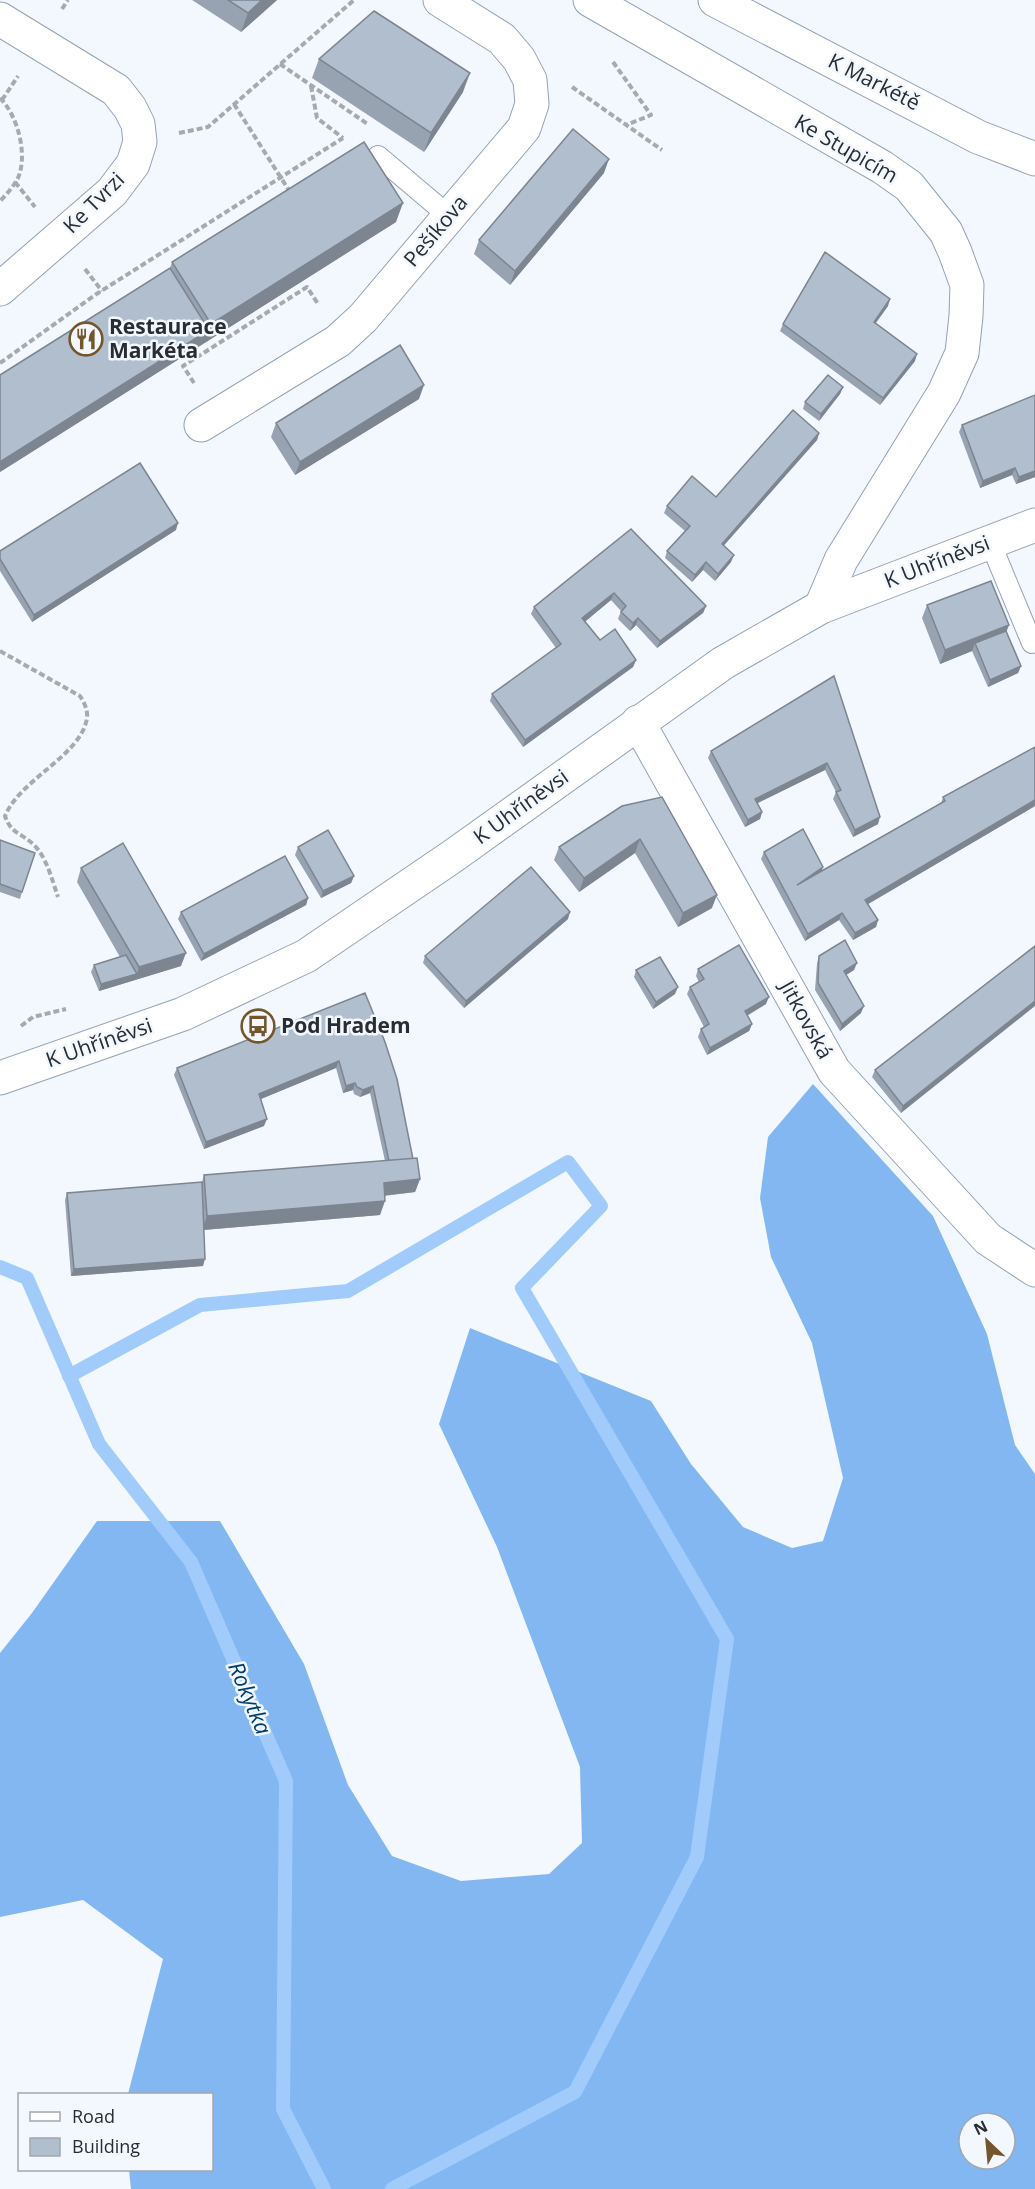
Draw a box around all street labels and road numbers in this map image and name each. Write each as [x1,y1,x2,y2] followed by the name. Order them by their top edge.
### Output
[824,46,925,116] street label: K Markétě
[790,107,903,189] street label: Ke Stupicím
[57,166,130,239] street label: Ke Tvrzi
[397,189,473,272] street label: Pešíkova
[880,528,993,594] street label: K Uhříněvsi
[467,762,573,850] street label: K Uhříněvsi
[773,974,840,1064] street label: Jitkovská
[42,1011,156,1073] street label: K Uhříněvsi

